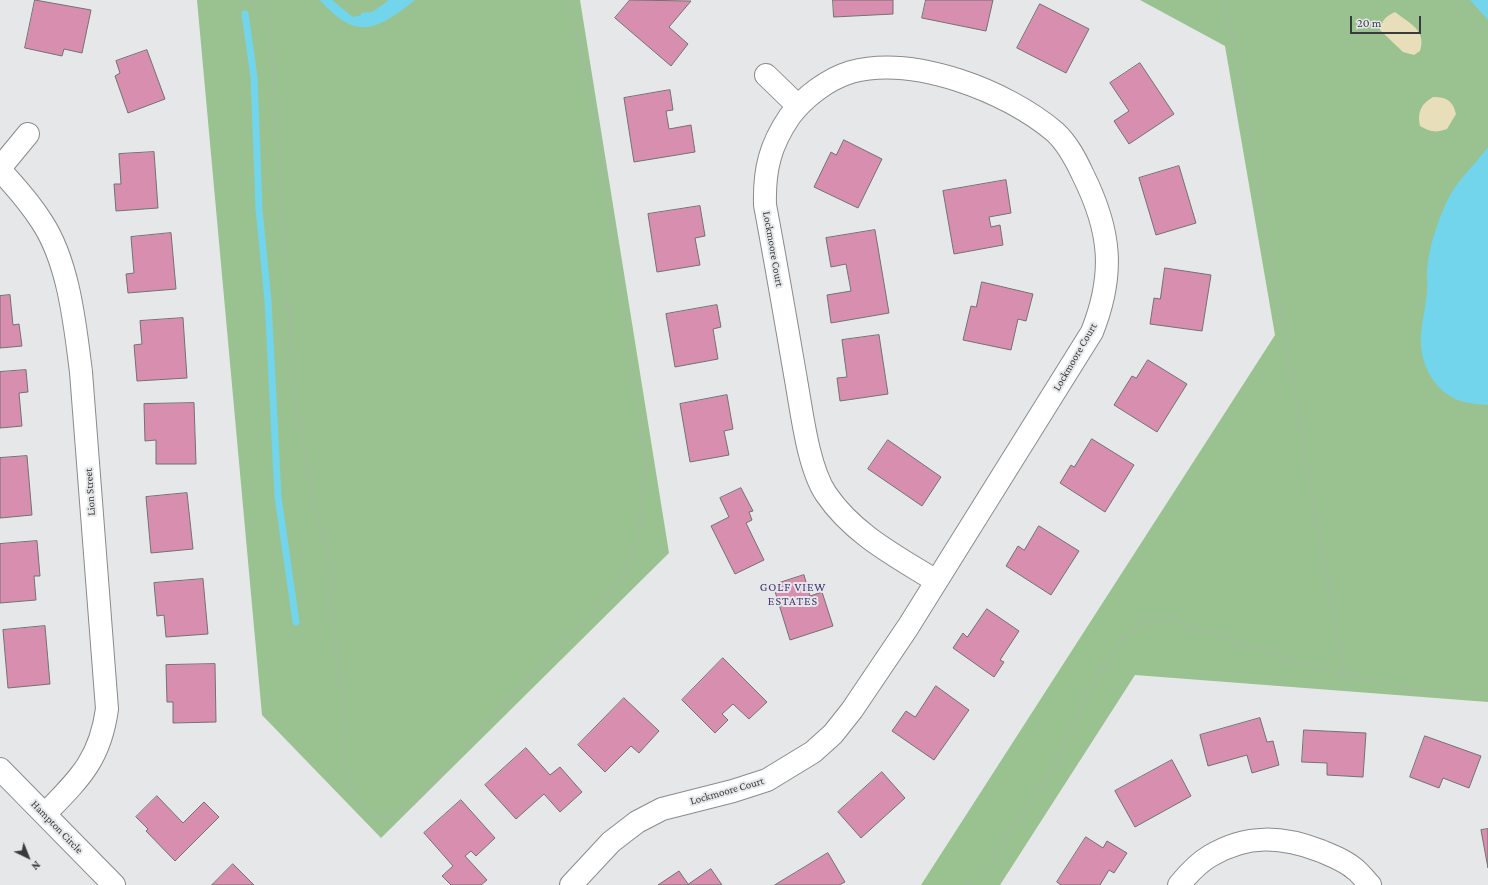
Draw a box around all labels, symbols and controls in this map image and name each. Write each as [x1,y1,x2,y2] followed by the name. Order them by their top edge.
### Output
[1352,8,1423,34] scale bar
[1357,16,1381,30] text: 20 m
[760,210,786,288] street label: Lockmoore Court
[1050,321,1100,393] street label: Lockmoore Court
[82,468,98,516] street label: Lion Street
[760,580,826,608] district label: GOLF VIEW ESTATES
[689,774,765,808] street label: Lockmoore Court
[28,798,86,856] street label: Hampton Circle
[8,837,48,877] north arrow
[29,859,43,873] text: N

